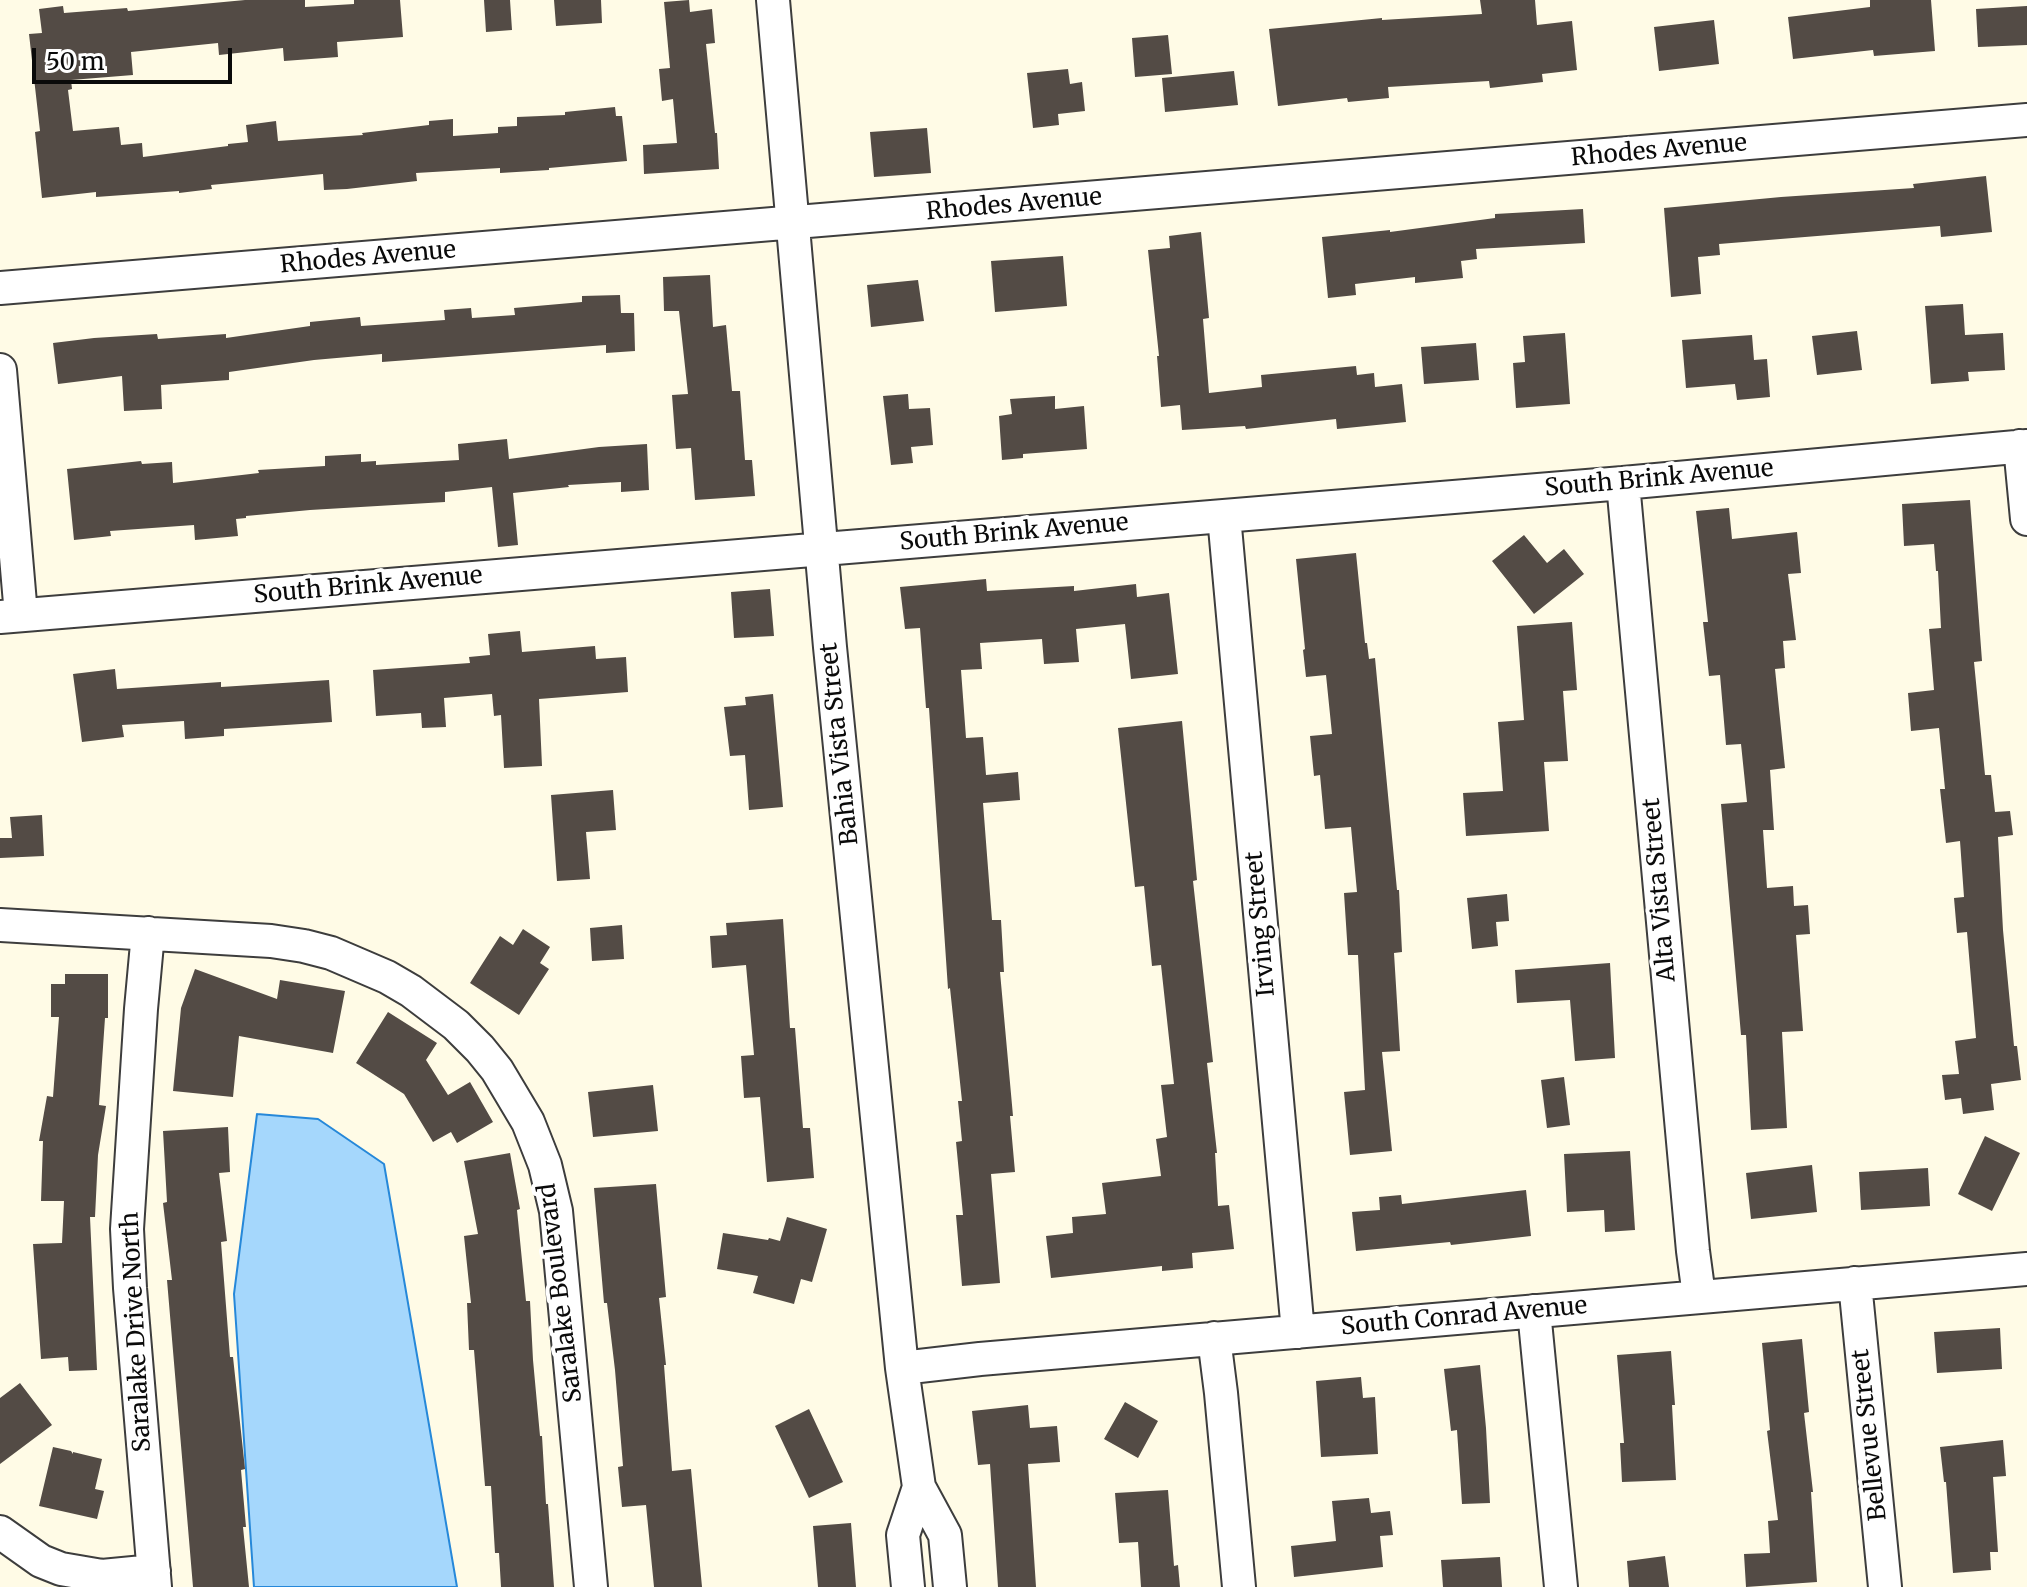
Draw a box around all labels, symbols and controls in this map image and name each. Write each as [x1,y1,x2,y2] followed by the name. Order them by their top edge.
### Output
[36,32,236,82] scale bar
[46,46,105,77] text: 50 m
[1570,129,1748,173] street label: Rhodes Avenue
[925,183,1103,227] street label: Rhodes Avenue
[279,236,457,280] street label: Rhodes Avenue
[1543,455,1775,503] street label: South Brink Avenue
[898,509,1130,557] street label: South Brink Avenue
[252,562,484,610] street label: South Brink Avenue
[815,641,865,847] street label: Bahia Vista Street
[1638,797,1682,983] street label: Alta Vista Street
[1240,850,1282,998] street label: Irving Street
[533,1182,589,1404] street label: Saralake Boulevard
[116,1211,158,1453] street label: Saralake Drive North
[1340,1292,1588,1342] street label: South Conrad Avenue
[1847,1348,1893,1522] street label: Bellevue Street

